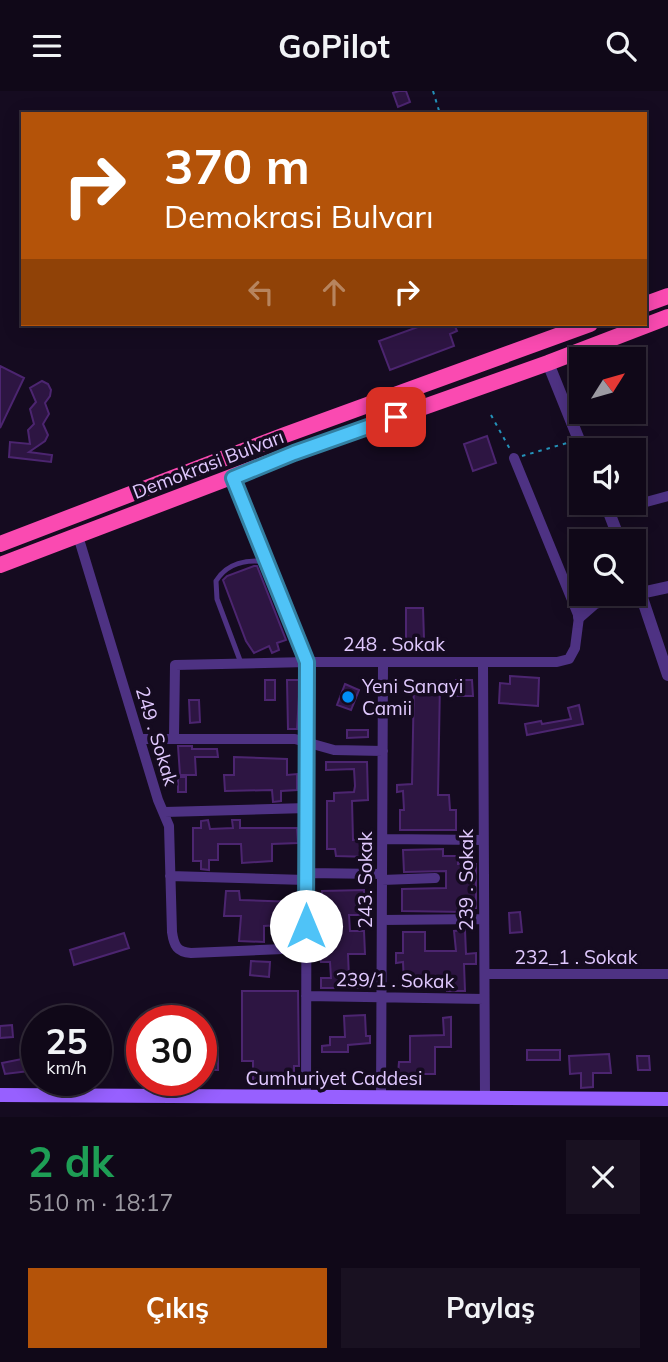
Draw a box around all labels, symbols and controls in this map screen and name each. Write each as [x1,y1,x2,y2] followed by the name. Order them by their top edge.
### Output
[278,26,390,66] text: GoPilot
[28,27,66,65] icon: menu
[602,27,640,65] icon: search
[164,135,310,196] text: 370 m
[49,140,140,231] icon: right
[164,196,434,236] text: Demokrasi Bulvarı
[242,273,280,311] icon: left
[315,273,353,311] icon: ahead
[388,273,426,311] icon: right
[569,347,646,423] north arrow
[569,347,646,606] map controls
[366,387,426,447] pin
[377,398,415,436] icon: arrive
[129,424,287,504] street label: Demokrasi Bulvarı
[569,438,646,515] button: sound
[569,529,646,606] button: search
[343,632,445,656] street label: 248 . Sokak
[361,674,463,720] place label: Yeni Sanayi Camii
[131,684,183,788] street label: 249 . Sokak
[340,689,356,705] marker: Yeni Sanayi Camii
[454,829,478,931] street label: 239 . Sokak
[353,831,377,929] street label: 243. Sokak
[269,889,343,963] position arrow
[514,945,638,969] street label: 232_1 . Sokak
[335,967,455,993] street label: 239/1 . Sokak
[126,1005,217,1096] speed limit sign: 30
[45,1019,88,1063] text: 25
[46,1056,87,1079] text: km/h
[246,1066,423,1090] street label: Cumhuriyet Caddesi
[28,1135,114,1188] text: 2 dk
[566,1140,640,1214] button: close
[28,1188,173,1217] text: 510 m · 18:17
[28,1268,327,1348] button: Çıkış
[341,1268,640,1348] button: Paylaş

